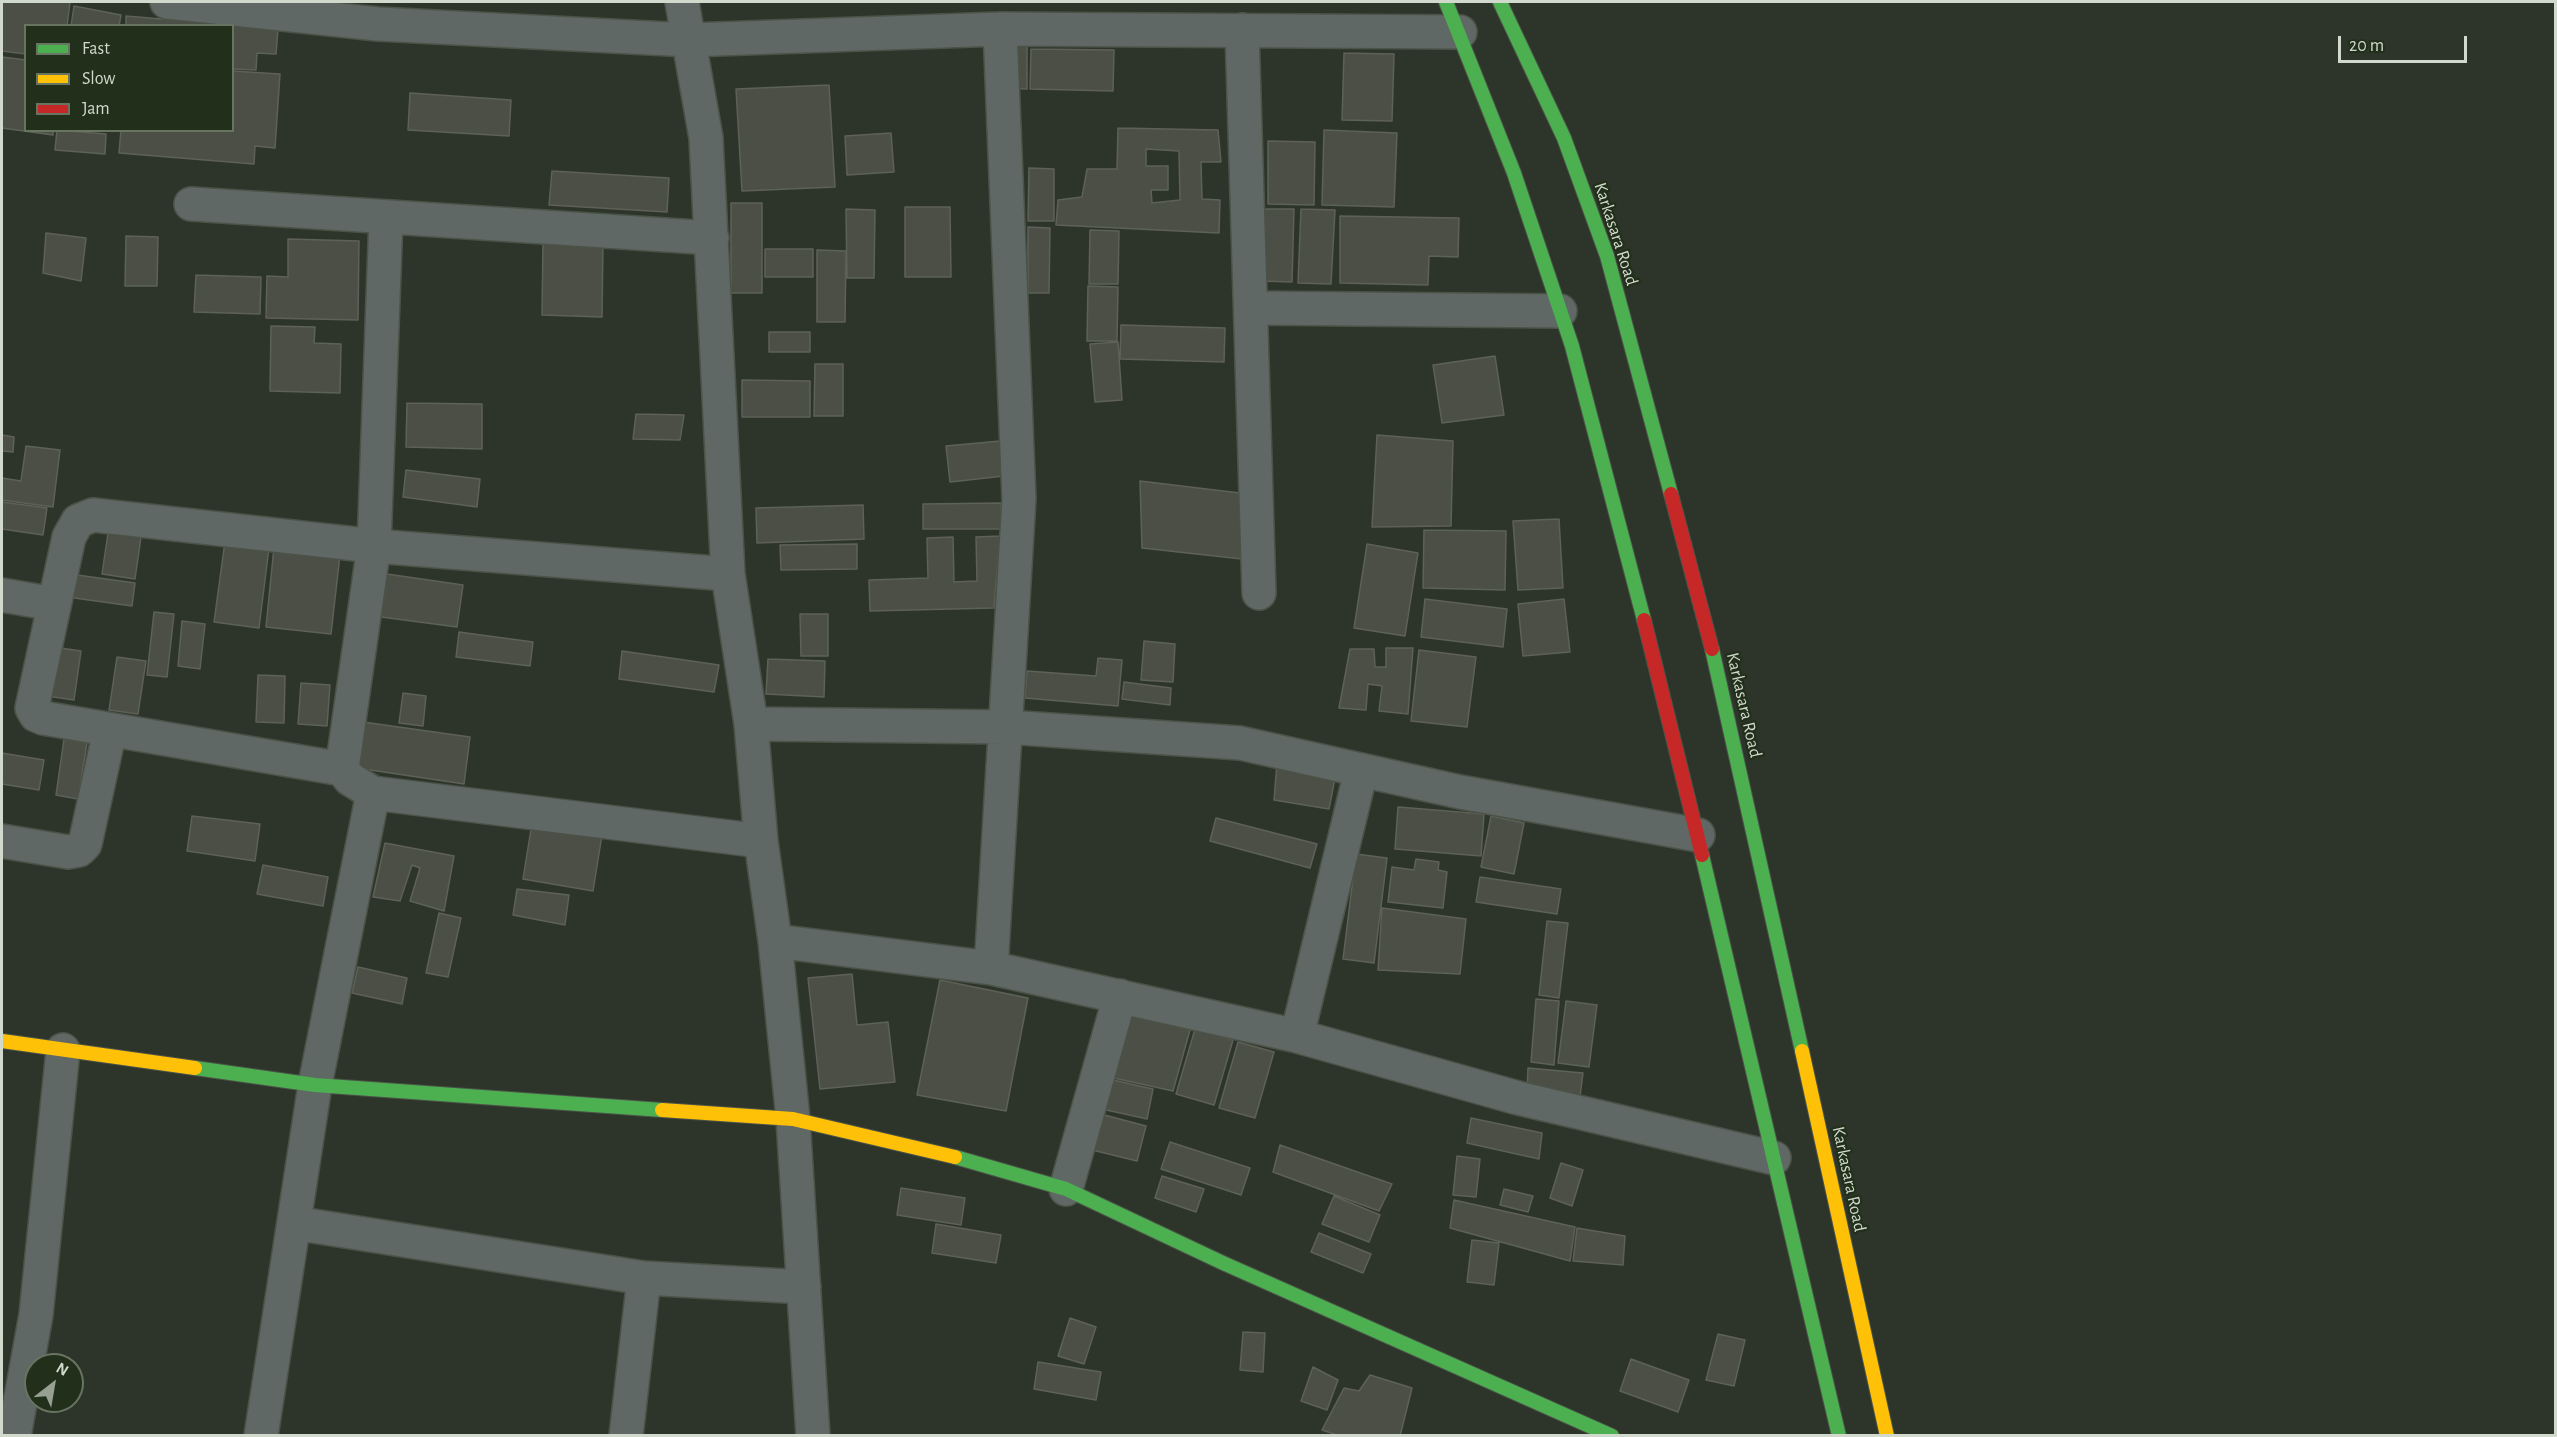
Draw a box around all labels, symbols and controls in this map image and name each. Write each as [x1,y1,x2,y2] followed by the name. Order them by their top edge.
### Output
[24,24,234,132] legend
[2341,24,2470,62] scale bar
[2349,37,2384,55] text: 20 m
[82,40,110,58] text: Fast
[82,70,115,88] text: Slow
[82,100,110,118] text: Jam
[1589,180,1643,288] street label: Karkasara Road
[1721,650,1767,760] street label: Karkasara Road
[1827,1124,1871,1234] street label: Karkasara Road
[24,1353,84,1413] north arrow
[53,1360,71,1379] text: N

